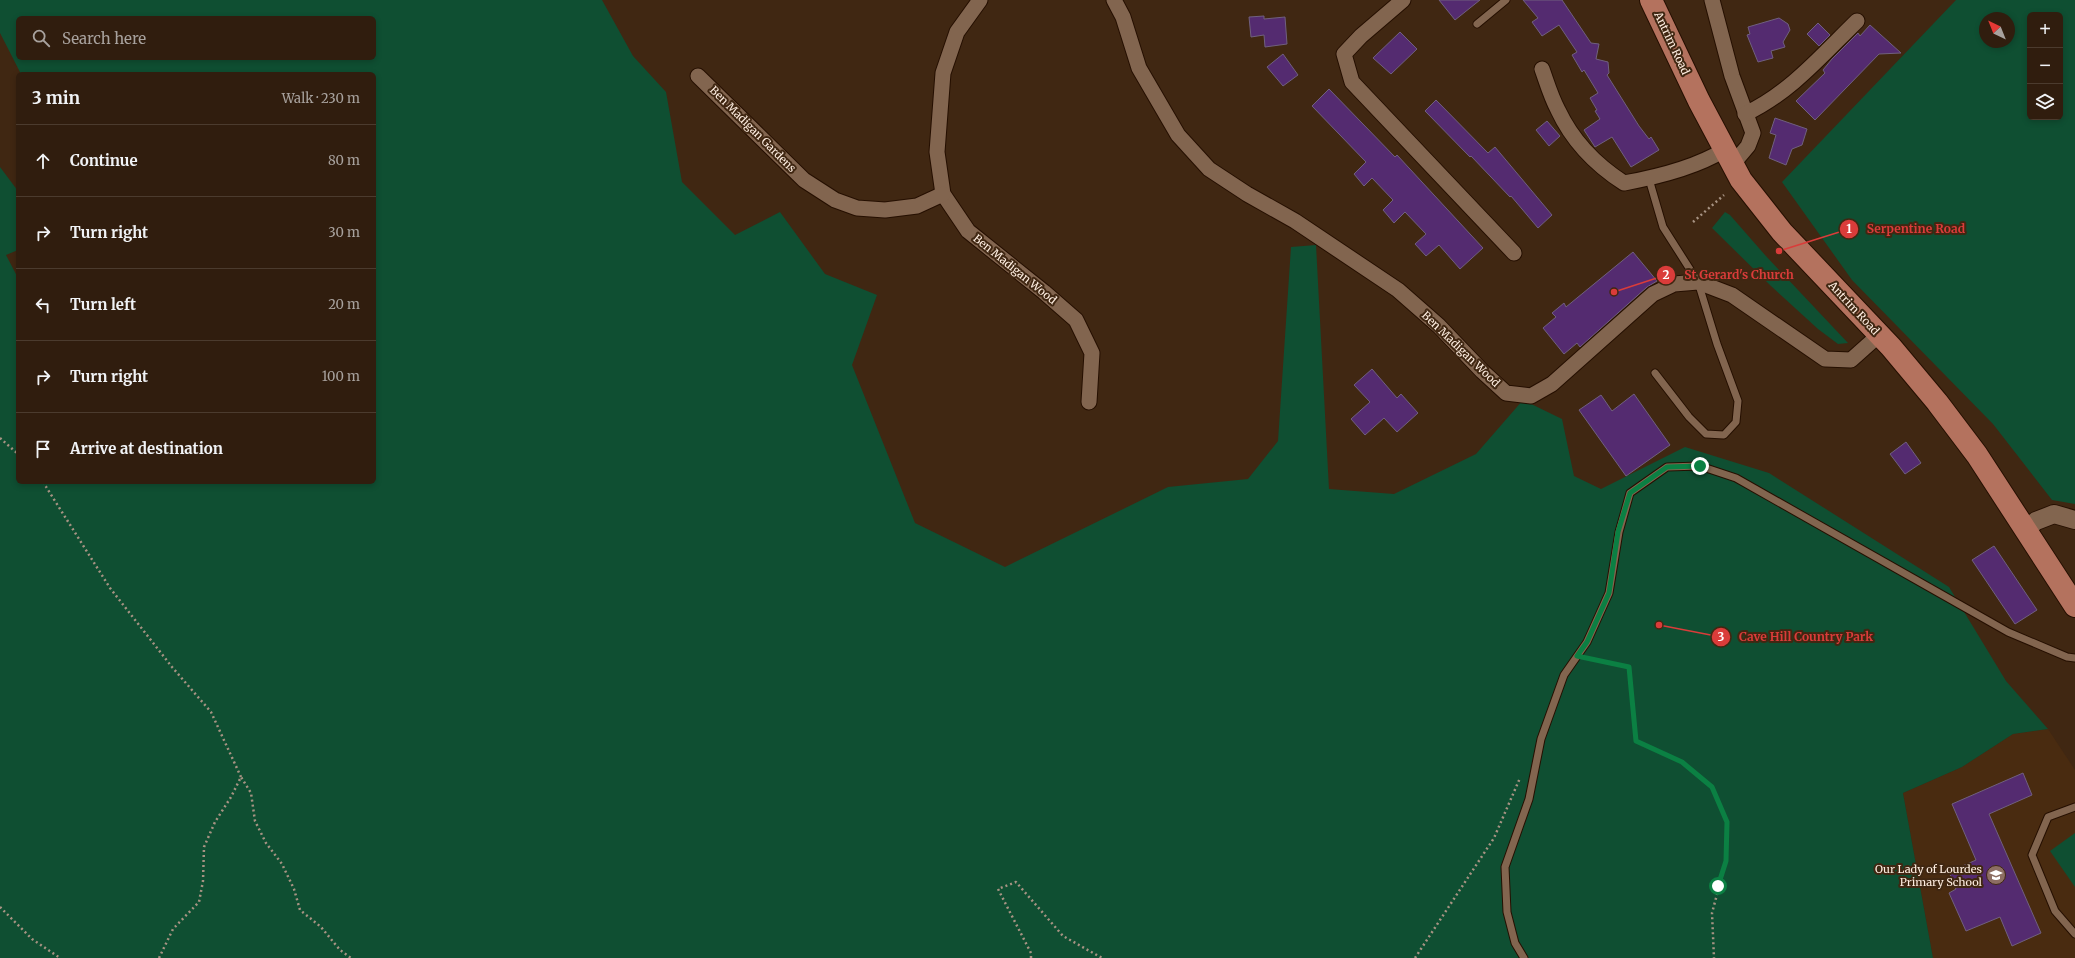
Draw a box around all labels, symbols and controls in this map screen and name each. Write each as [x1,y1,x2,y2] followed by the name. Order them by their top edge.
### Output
[1651,8,1693,77] street label: Antrim Road
[1979,12,2015,48] north arrow
[2027,12,2063,120] map controls
[2027,12,2063,48] button: +
[16,16,376,60] search box
[30,27,52,49] icon: search
[62,29,146,48] text: Search here
[2027,48,2063,84] button: −
[707,83,799,175] street label: Ben Madigan Gardens
[2027,84,2063,120] button: layers
[32,87,80,109] text: 3 min
[282,90,360,107] text: Walk · 230 m
[32,150,54,172] icon: ahead
[70,151,138,170] text: Continue
[328,152,360,169] text: 80 m
[1839,217,1973,241] callout: Serpentine Road
[1846,221,1852,236] text: 1
[1867,221,1966,236] text: Serpentine Road
[32,222,54,244] icon: right
[70,223,148,242] text: Turn right
[328,224,360,241] text: 30 m
[971,231,1060,307] street label: Ben Madigan Wood
[1656,263,1802,287] callout: St Gerard's Church
[1662,267,1670,282] text: 2
[1684,267,1794,282] text: St Gerard's Church
[1825,278,1883,338] street label: Antrim Road
[32,294,54,316] icon: left
[70,295,136,314] text: Turn left
[328,296,360,313] text: 20 m
[1419,308,1503,390] street label: Ben Madigan Wood
[32,366,54,388] icon: right
[70,367,148,386] text: Turn right
[322,368,360,385] text: 100 m
[32,438,54,460] icon: arrive
[70,439,223,458] text: Arrive at destination
[1691,457,1709,475] route end
[1711,625,1881,649] callout: Cave Hill Country Park
[1718,629,1725,644] text: 3
[1739,629,1873,644] text: Cave Hill Country Park
[1875,862,1983,889] place label: Our Lady of Lourdes Primary School
[1985,864,2007,886] school or university icon: Our Lady of Lourdes Primary School
[1709,877,1727,895] route start

